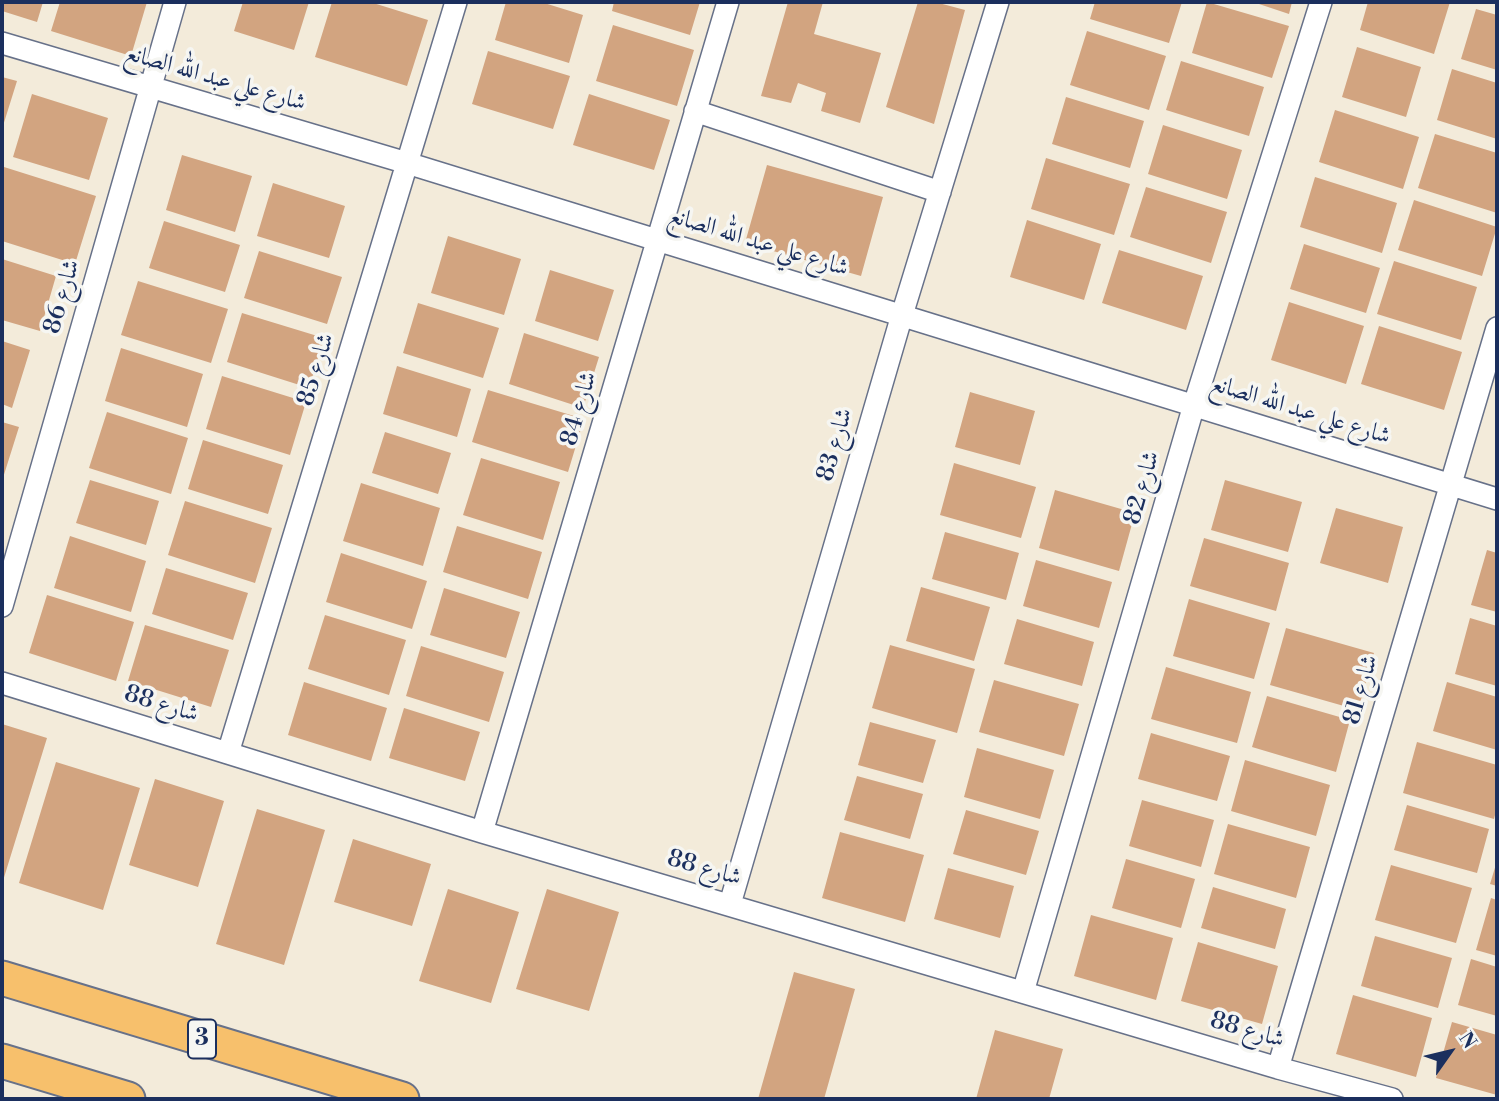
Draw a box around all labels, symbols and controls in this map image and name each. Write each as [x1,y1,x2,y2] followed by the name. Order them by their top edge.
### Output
[121,39,309,119] street label: شارع علي عبد الله الصانع
[664,202,852,284] street label: شارع علي عبد الله الصانع
[39,257,87,337] street label: شارع 86
[292,330,342,410] street label: شارع 85
[556,369,604,449] street label: شارع 84
[1206,370,1394,452] street label: شارع علي عبد الله الصانع
[812,405,860,485] street label: شارع 83
[1119,448,1167,528] street label: شارع 82
[1338,652,1386,728] street label: شارع 81
[120,680,202,730] street label: شارع 88
[663,845,745,893] street label: شارع 88
[1206,1007,1288,1055] street label: شارع 88
[1415,1017,1485,1087] north arrow
[188,1020,216,1058] road number: 3
[1453,1027,1482,1053] text: N

